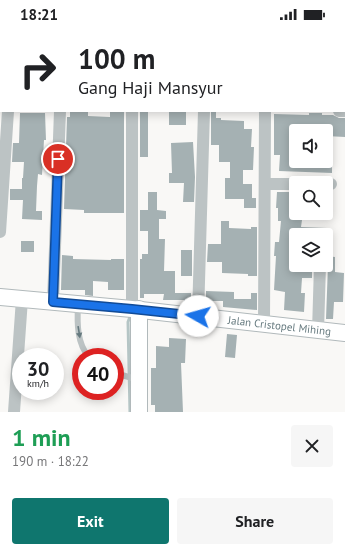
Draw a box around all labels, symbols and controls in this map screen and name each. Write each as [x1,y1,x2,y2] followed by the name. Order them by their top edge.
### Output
[20,5,58,24] text: 18:21
[78,40,155,77] text: 100 m
[12,44,64,96] icon: right
[78,76,223,99] text: Gang Haji Mansyur
[289,124,333,272] map controls
[289,124,333,168] button: sound
[41,142,75,176] pin
[47,148,69,170] icon: arrive
[289,176,333,220] button: search
[289,228,333,272] button: layers
[177,295,219,337] position arrow
[226,313,332,338] street label: Jalan Cristopel Mihing
[76,326,82,338] one-way arrow
[72,348,124,400] speed limit sign: 40
[27,356,49,382] text: 30
[27,377,49,390] text: km/h
[12,422,71,453] text: 1 min
[291,425,333,467] button: close
[12,453,89,470] text: 190 m · 18:22
[12,498,169,544] button: Exit
[177,498,333,544] button: Share

